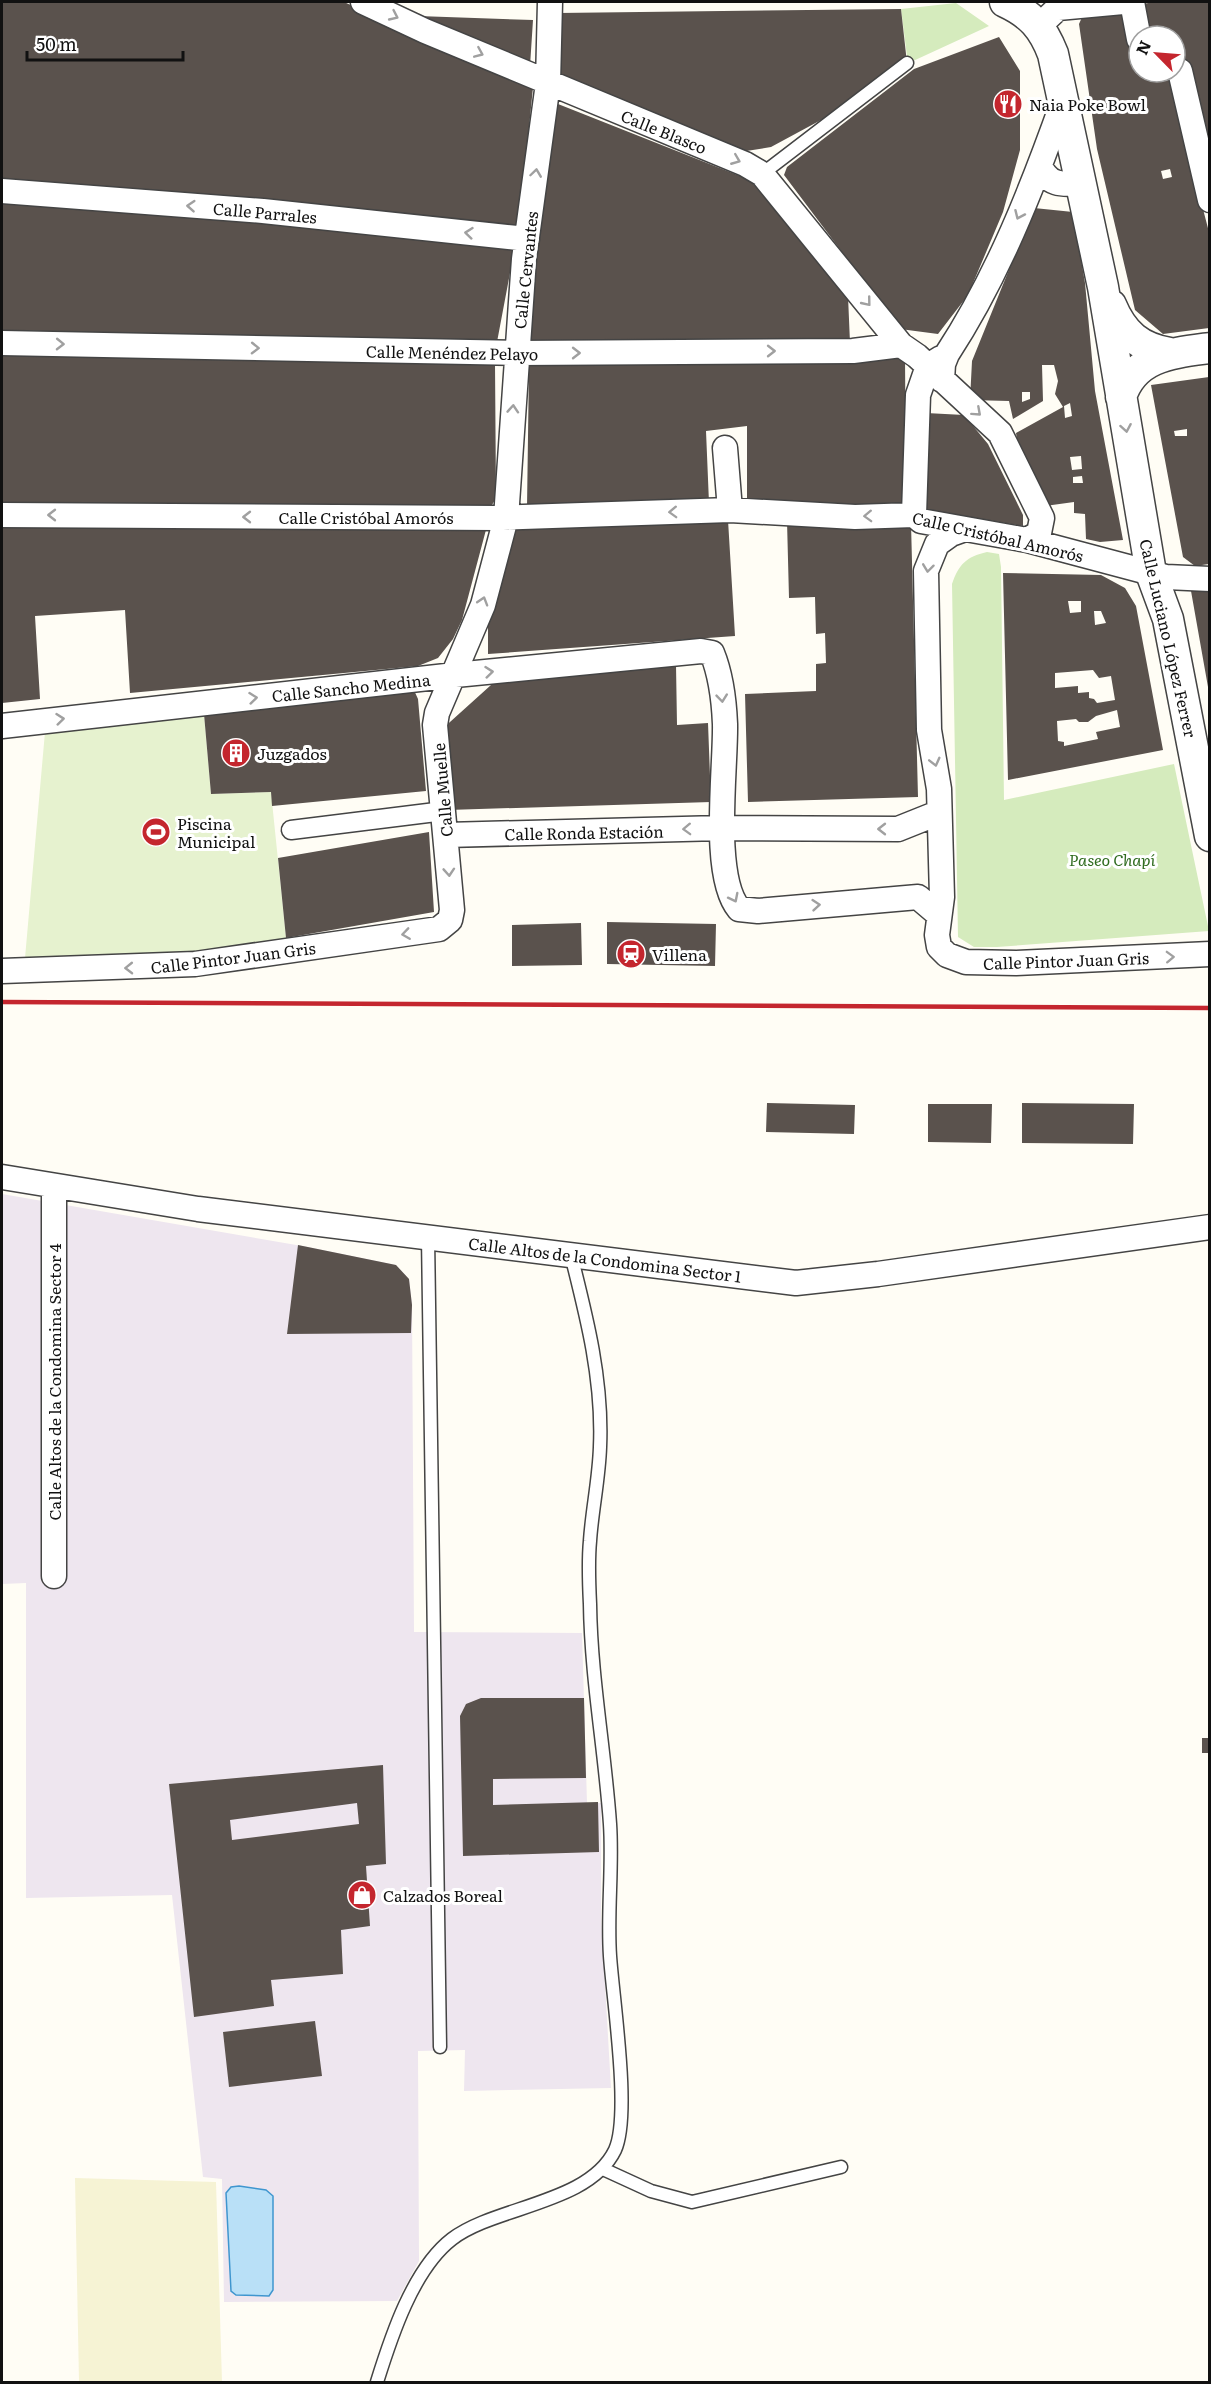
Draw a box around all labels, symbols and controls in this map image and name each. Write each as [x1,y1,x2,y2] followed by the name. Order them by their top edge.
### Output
[387,9,398,21] one-way arrow
[27,24,183,62] scale bar
[1127,24,1187,84] north arrow
[36,30,77,57] text: 50 m
[1129,36,1156,58] text: N
[472,46,483,58] one-way arrow
[992,88,1024,120] restaurant icon: Naia Poke Bowl
[1029,92,1146,116] place label: Naia Poke Bowl
[617,103,711,159] street label: Calle Blasco
[730,153,741,165] one-way arrow
[530,169,542,178] one-way arrow
[212,196,318,228] street label: Calle Parrales
[187,200,196,213] one-way arrow
[1014,208,1026,219] one-way arrow
[507,210,543,330] street label: Calle Cervantes
[464,227,474,240] one-way arrow
[859,296,870,307] one-way arrow
[55,338,64,351] one-way arrow
[366,338,538,366] street label: Calle Menéndez Pelayo
[250,342,259,354] one-way arrow
[766,345,775,357] one-way arrow
[571,347,580,359] one-way arrow
[969,404,980,415] one-way arrow
[506,405,519,414] one-way arrow
[1120,423,1132,432] one-way arrow
[279,505,453,529] street label: Calle Cristóbal Amorós
[668,505,677,518] one-way arrow
[910,505,1086,567] street label: Calle Cristóbal Amorós
[47,509,56,521] one-way arrow
[242,510,251,523] one-way arrow
[863,510,872,523] one-way arrow
[1134,536,1204,740] street label: Calle Luciano López Ferrer
[922,563,935,572] one-way arrow
[476,596,488,607] one-way arrow
[484,666,494,679] one-way arrow
[270,667,432,707] street label: Calle Sancho Medina
[249,692,258,704] one-way arrow
[715,694,728,703] one-way arrow
[55,713,64,726] one-way arrow
[220,737,252,769] building icon: Juzgados
[257,741,327,765] place label: Juzgados
[426,742,458,838] street label: Calle Muelle
[927,757,940,767] one-way arrow
[177,811,255,853] place label: Piscina Municipal
[140,816,172,848] sports icon: Piscina Municipal
[504,819,664,845] street label: Calle Ronda Estación
[683,823,692,835] one-way arrow
[878,823,887,835] one-way arrow
[1069,847,1156,871] park label: Paseo Chapí
[442,868,455,877] one-way arrow
[726,892,738,903] one-way arrow
[811,899,820,912] one-way arrow
[401,927,411,940] one-way arrow
[149,935,317,979] street label: Calle Pintor Juan Gris
[615,938,647,970] station icon: Villena
[652,942,707,966] place label: Villena
[983,945,1149,975] street label: Calle Pintor Juan Gris
[1166,950,1175,963] one-way arrow
[125,962,134,974] one-way arrow
[467,1230,743,1288] street label: Calle Altos de la Condomina Sector 1
[42,1243,66,1521] street label: Calle Altos de la Condomina Sector 4
[346,1879,378,1911] shop icon: Calzados Boreal
[383,1883,503,1907] place label: Calzados Boreal

